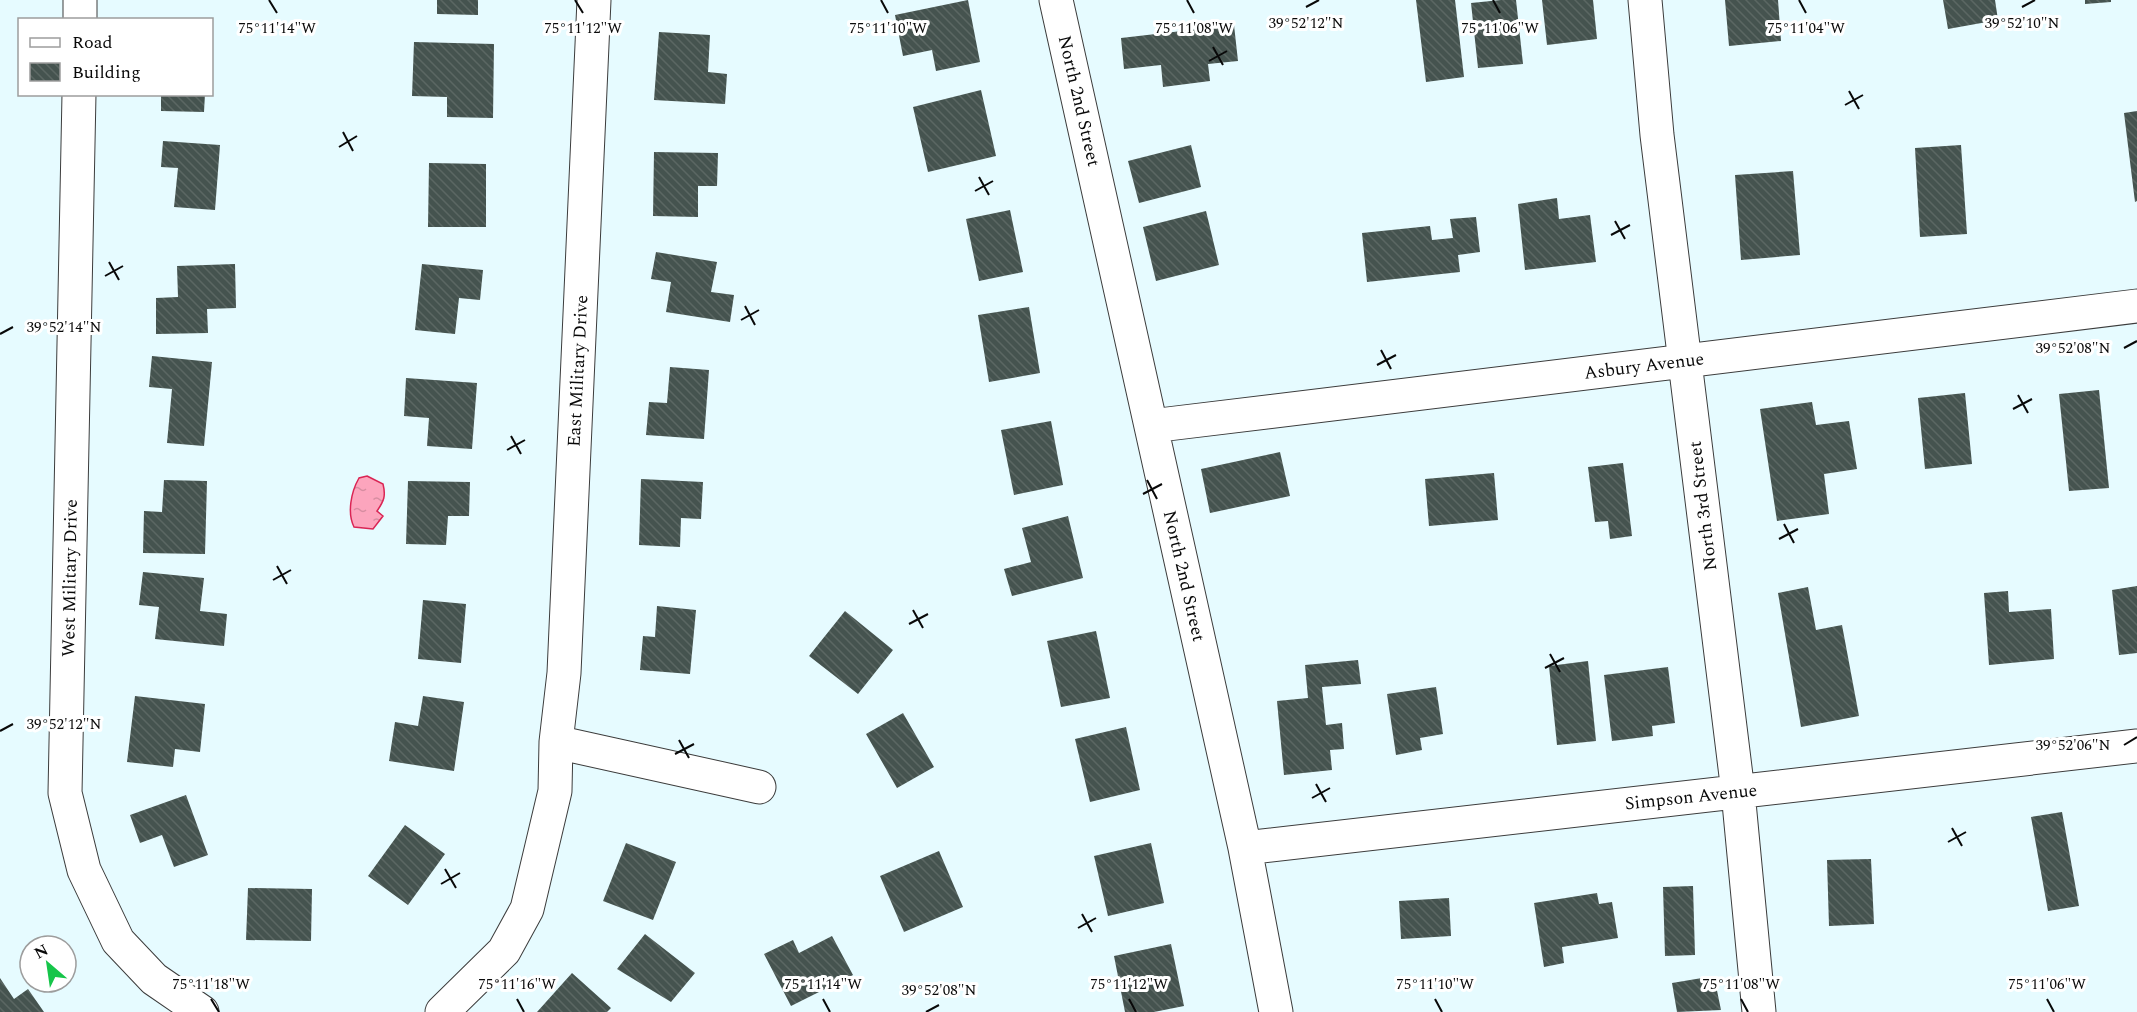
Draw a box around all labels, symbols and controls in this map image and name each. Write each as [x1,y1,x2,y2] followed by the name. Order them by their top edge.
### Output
[1269,12,1344,35] text: 39°52'12"N
[1985,12,2060,35] text: 39°52'10"N
[238,17,316,40] text: 75°11'14"W
[544,17,622,40] text: 75°11'12"W
[849,17,927,40] text: 75°11'10"W
[1155,17,1233,40] text: 75°11'08"W
[1461,17,1539,40] text: 75°11'06"W
[1767,17,1845,40] text: 75°11'04"W
[18,18,213,96] legend
[72,29,113,56] text: Road
[1051,33,1107,169] street label: North 2nd Street
[72,59,141,86] text: Building
[561,294,595,448] street label: East Military Drive
[27,316,102,339] text: 39°52'14"N
[2036,337,2111,360] text: 39°52'08"N
[1582,345,1706,387] street label: Asbury Avenue
[1682,440,1724,572] street label: North 3rd Street
[55,499,85,657] street label: West Military Drive
[1156,508,1212,644] street label: North 2nd Street
[27,713,102,736] text: 39°52'12"N
[2036,734,2111,757] text: 39°52'06"N
[1624,777,1758,817] street label: Simpson Avenue
[18,934,78,994] north arrow
[30,938,53,965] text: N
[172,973,250,996] text: 75°11'18"W
[478,973,556,996] text: 75°11'16"W
[784,973,862,996] text: 75°11'14"W
[1090,973,1168,996] text: 75°11'12"W
[1396,973,1474,996] text: 75°11'10"W
[1702,973,1780,996] text: 75°11'08"W
[2008,973,2086,996] text: 75°11'06"W
[902,979,977,1002] text: 39°52'08"N

